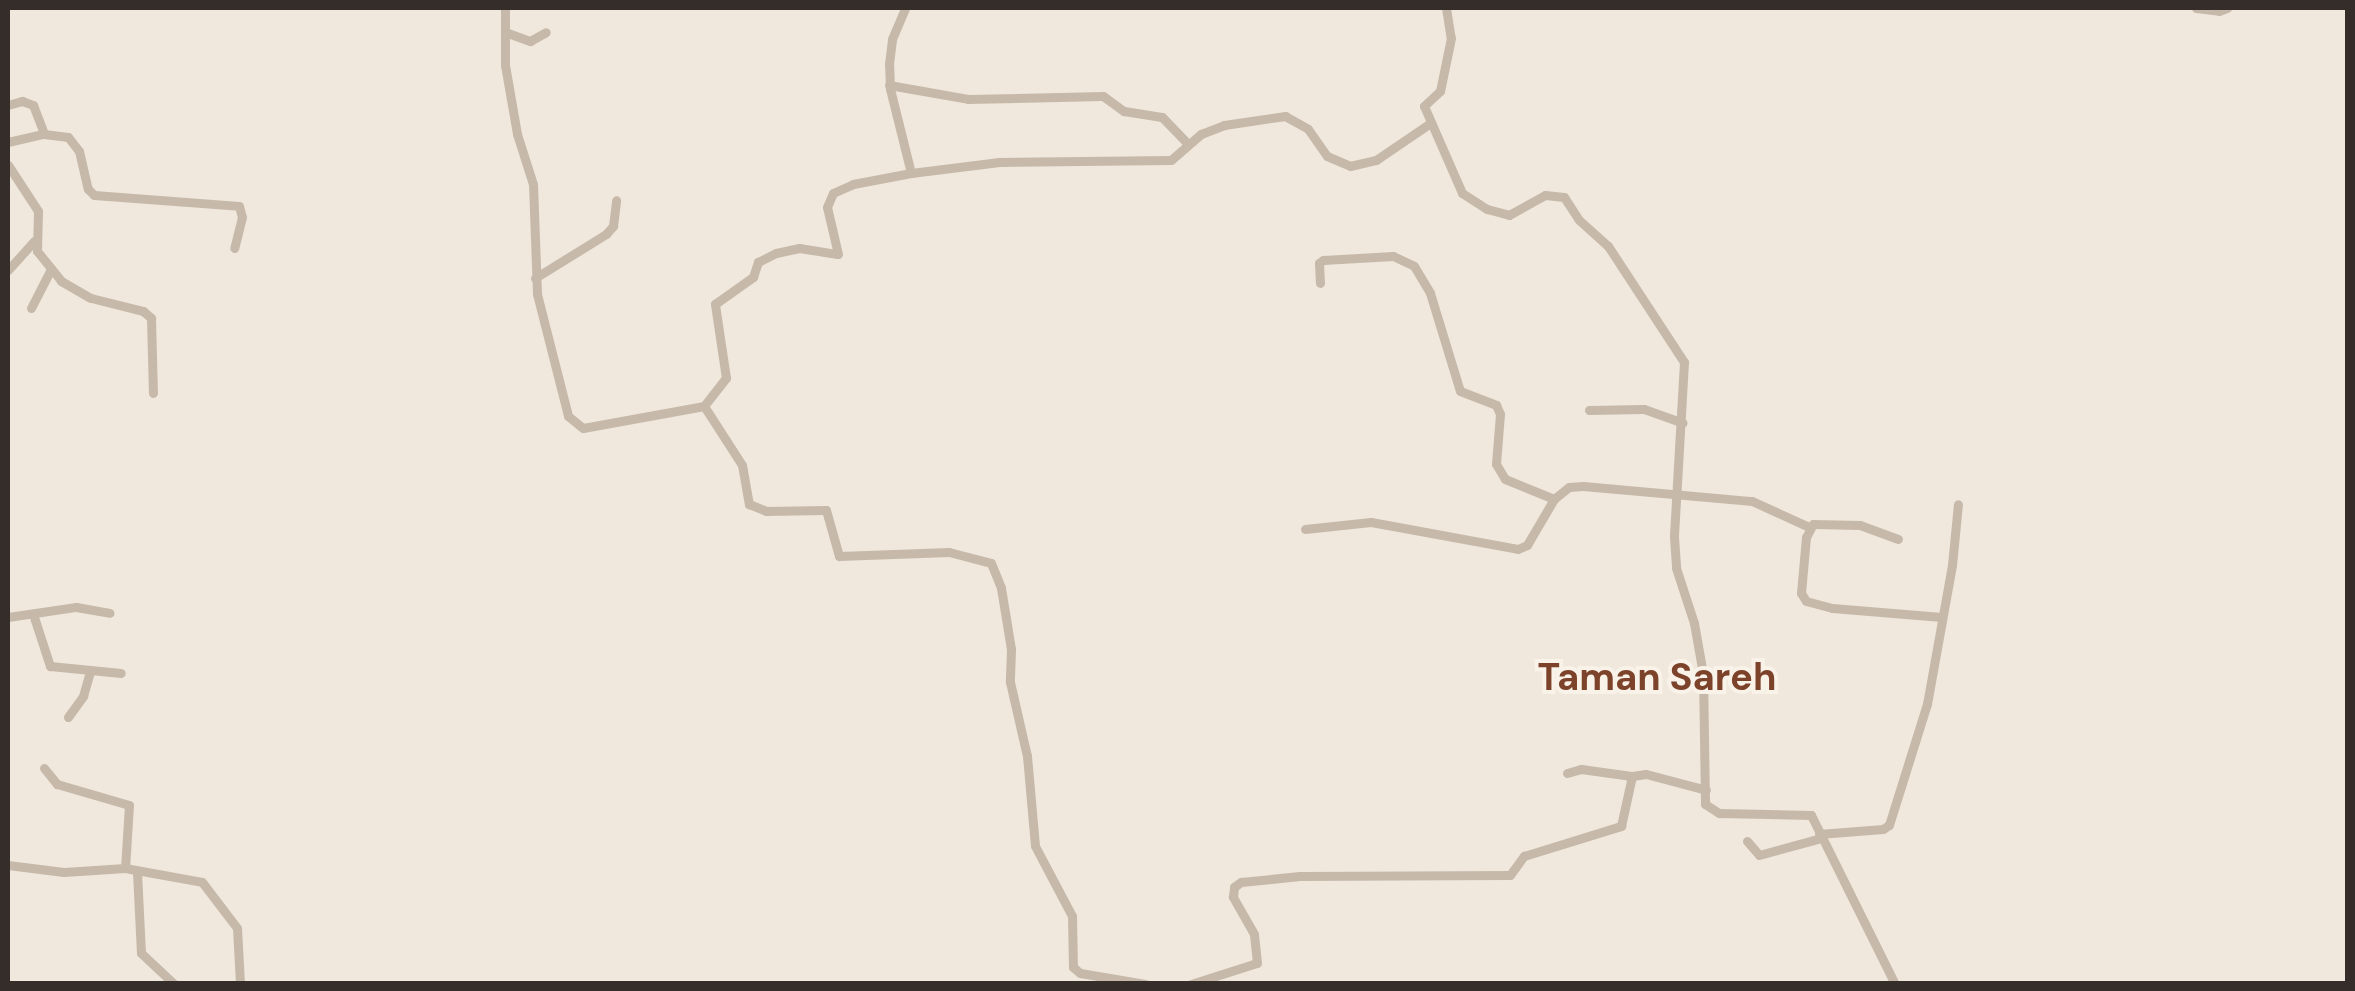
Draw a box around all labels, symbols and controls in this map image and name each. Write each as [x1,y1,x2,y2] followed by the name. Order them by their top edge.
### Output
[1538,655,1776,701] district label: Taman Sareh

